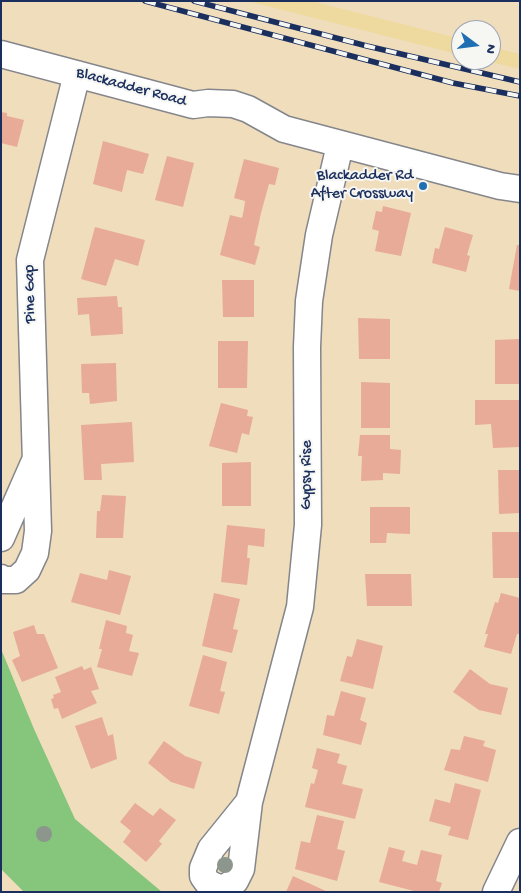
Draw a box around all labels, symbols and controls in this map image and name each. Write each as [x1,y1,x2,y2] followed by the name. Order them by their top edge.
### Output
[451,20,501,70] north arrow
[481,42,499,55] text: N
[74,64,188,112] street label: Blackadder Road
[311,167,413,205] place label: Blackadder Rd After Crossway
[417,180,429,192] marker: Blackadder Rd After Crossway
[21,264,41,324] street label: Pine Gap
[298,440,318,510] street label: Gypsy Rise

